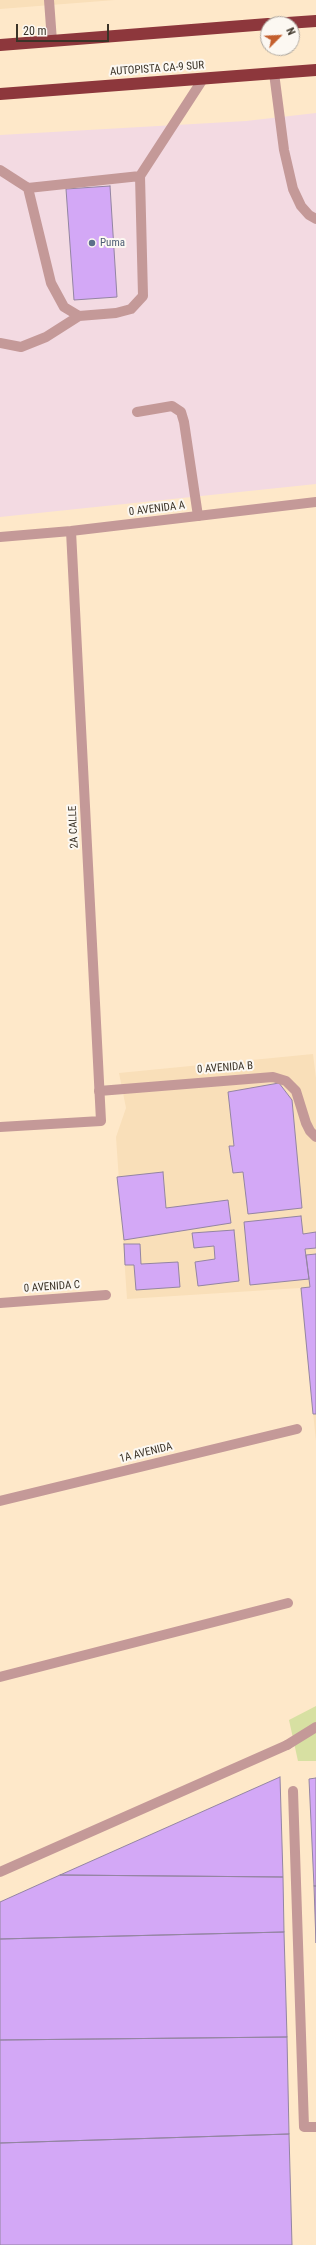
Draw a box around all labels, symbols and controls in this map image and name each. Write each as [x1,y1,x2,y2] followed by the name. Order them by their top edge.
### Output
[18,16,111,42] scale bar
[260,16,300,56] north arrow
[23,24,47,38] text: 20 m
[283,26,298,37] text: N
[109,59,205,79] street label: AUTOPISTA CA-9 SUR
[100,236,125,250] place label: Puma
[87,238,97,248] marker: Puma
[128,499,186,519] street label: 0 AVENIDA A
[66,805,82,849] street label: 2A CALLE
[197,1059,253,1077] street label: 0 AVENIDA B
[23,1278,81,1296] street label: 0 AVENIDA C
[118,1440,174,1466] street label: 1A AVENIDA

